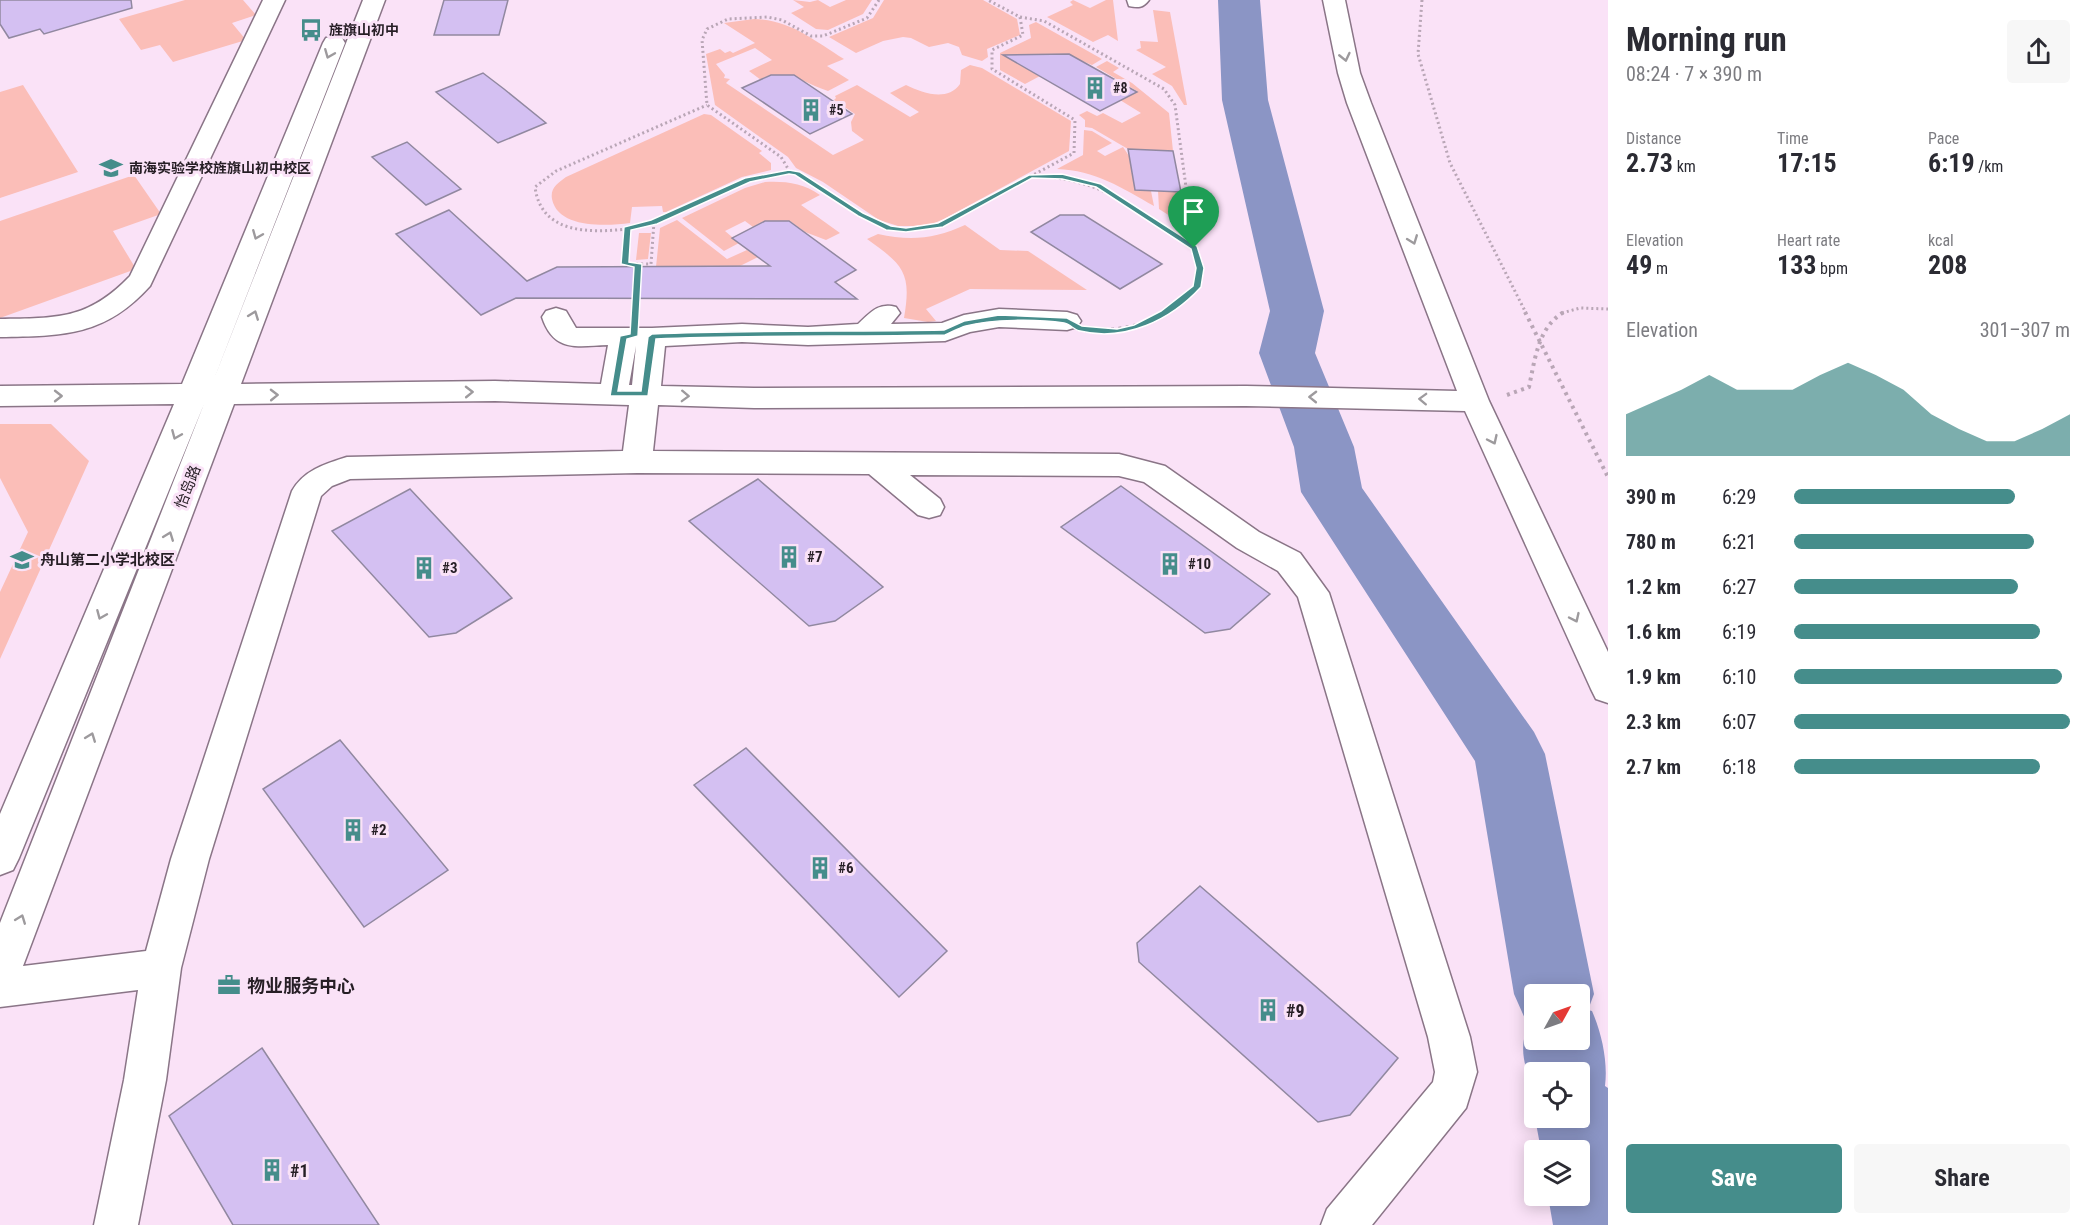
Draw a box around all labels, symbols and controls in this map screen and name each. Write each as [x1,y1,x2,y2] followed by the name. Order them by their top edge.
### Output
[298,17,324,43] bus stop icon: 旌旗山初中
[1626,20,1787,59] text: Morning run
[2007,20,2070,83] button: share
[329,22,399,38] place label: 旌旗山初中
[324,48,336,59] one-way arrow
[1338,52,1351,62] one-way arrow
[1626,62,1762,86] text: 08:24 · 7 × 390 m
[1082,75,1108,101] building icon: #8
[1113,80,1127,96] place label: #8
[798,97,824,123] building icon: #5
[829,102,843,118] place label: #5
[1626,129,1681,148] text: Distance
[1777,129,1809,148] text: Time
[1928,129,1959,148] text: Pace
[1626,148,1673,178] text: 2.73
[1777,148,1837,178] text: 17:15
[1928,148,1975,178] text: 6:19
[98,155,124,181] school or university icon: 南海实验学校旌旗山初中校区
[1673,157,1696,176] text: km
[1975,157,2003,176] text: /km
[129,160,311,176] place label: 南海实验学校旌旗山初中校区
[1168,186,1219,248] pin
[1177,195,1210,228] icon: arrive
[251,229,264,240] one-way arrow
[1626,231,1684,250] text: Elevation
[1777,231,1840,250] text: Heart rate
[1928,231,1954,250] text: kcal
[1405,234,1418,245] one-way arrow
[1626,250,1652,280] text: 49
[1777,250,1816,280] text: 133
[1928,250,1967,280] text: 208
[1652,259,1668,278] text: m
[1816,259,1848,278] text: bpm
[247,310,260,320] one-way arrow
[1626,318,1698,342] text: Elevation
[1980,318,2070,342] text: 301–307 m
[465,386,474,398] one-way arrow
[270,388,279,401] one-way arrow
[681,389,690,402] one-way arrow
[54,390,63,402] one-way arrow
[1309,391,1318,403] one-way arrow
[1419,393,1428,406] one-way arrow
[171,429,183,440] one-way arrow
[1486,434,1498,445] one-way arrow
[172,463,204,511] street label: 怡岛路
[1626,485,1676,509] text: 390 m
[1722,485,1756,509] text: 6:29
[1626,530,1676,554] text: 780 m
[1722,530,1756,554] text: 6:21
[162,531,175,542] one-way arrow
[776,544,802,570] building icon: #7
[9,547,35,573] school or university icon: 舟山第二小学北校区
[807,548,823,566] place label: #7
[40,551,175,569] place label: 舟山第二小学北校区
[1157,551,1183,577] building icon: #10
[411,555,437,581] building icon: #3
[1188,555,1211,573] place label: #10
[442,559,458,577] place label: #3
[1626,575,1681,599] text: 1.2 km
[1722,575,1756,599] text: 6:27
[96,609,108,620] one-way arrow
[1568,611,1580,622] one-way arrow
[1626,620,1681,644] text: 1.6 km
[1722,620,1756,644] text: 6:19
[1626,665,1681,689] text: 1.9 km
[1722,665,1756,689] text: 6:10
[1626,710,1681,734] text: 2.3 km
[1722,710,1756,734] text: 6:07
[84,733,97,743] one-way arrow
[1626,755,1681,779] text: 2.7 km
[1722,755,1756,779] text: 6:18
[340,817,366,843] building icon: #2
[371,821,387,839] place label: #2
[807,855,833,881] building icon: #6
[838,859,854,877] place label: #6
[14,914,26,925] one-way arrow
[216,972,242,998] office icon: 物业服务中心
[247,975,355,996] place label: 物业服务中心
[1524,984,1590,1050] north arrow
[1524,984,1590,1206] map controls
[1255,997,1281,1023] building icon: #9
[1286,1000,1305,1021] place label: #9
[1524,1062,1590,1128] button: locate
[1524,1140,1590,1206] button: layers
[1626,1144,1842,1213] button: Save
[1854,1144,2070,1213] button: Share
[259,1157,285,1183] building icon: #1
[290,1160,309,1181] place label: #1

